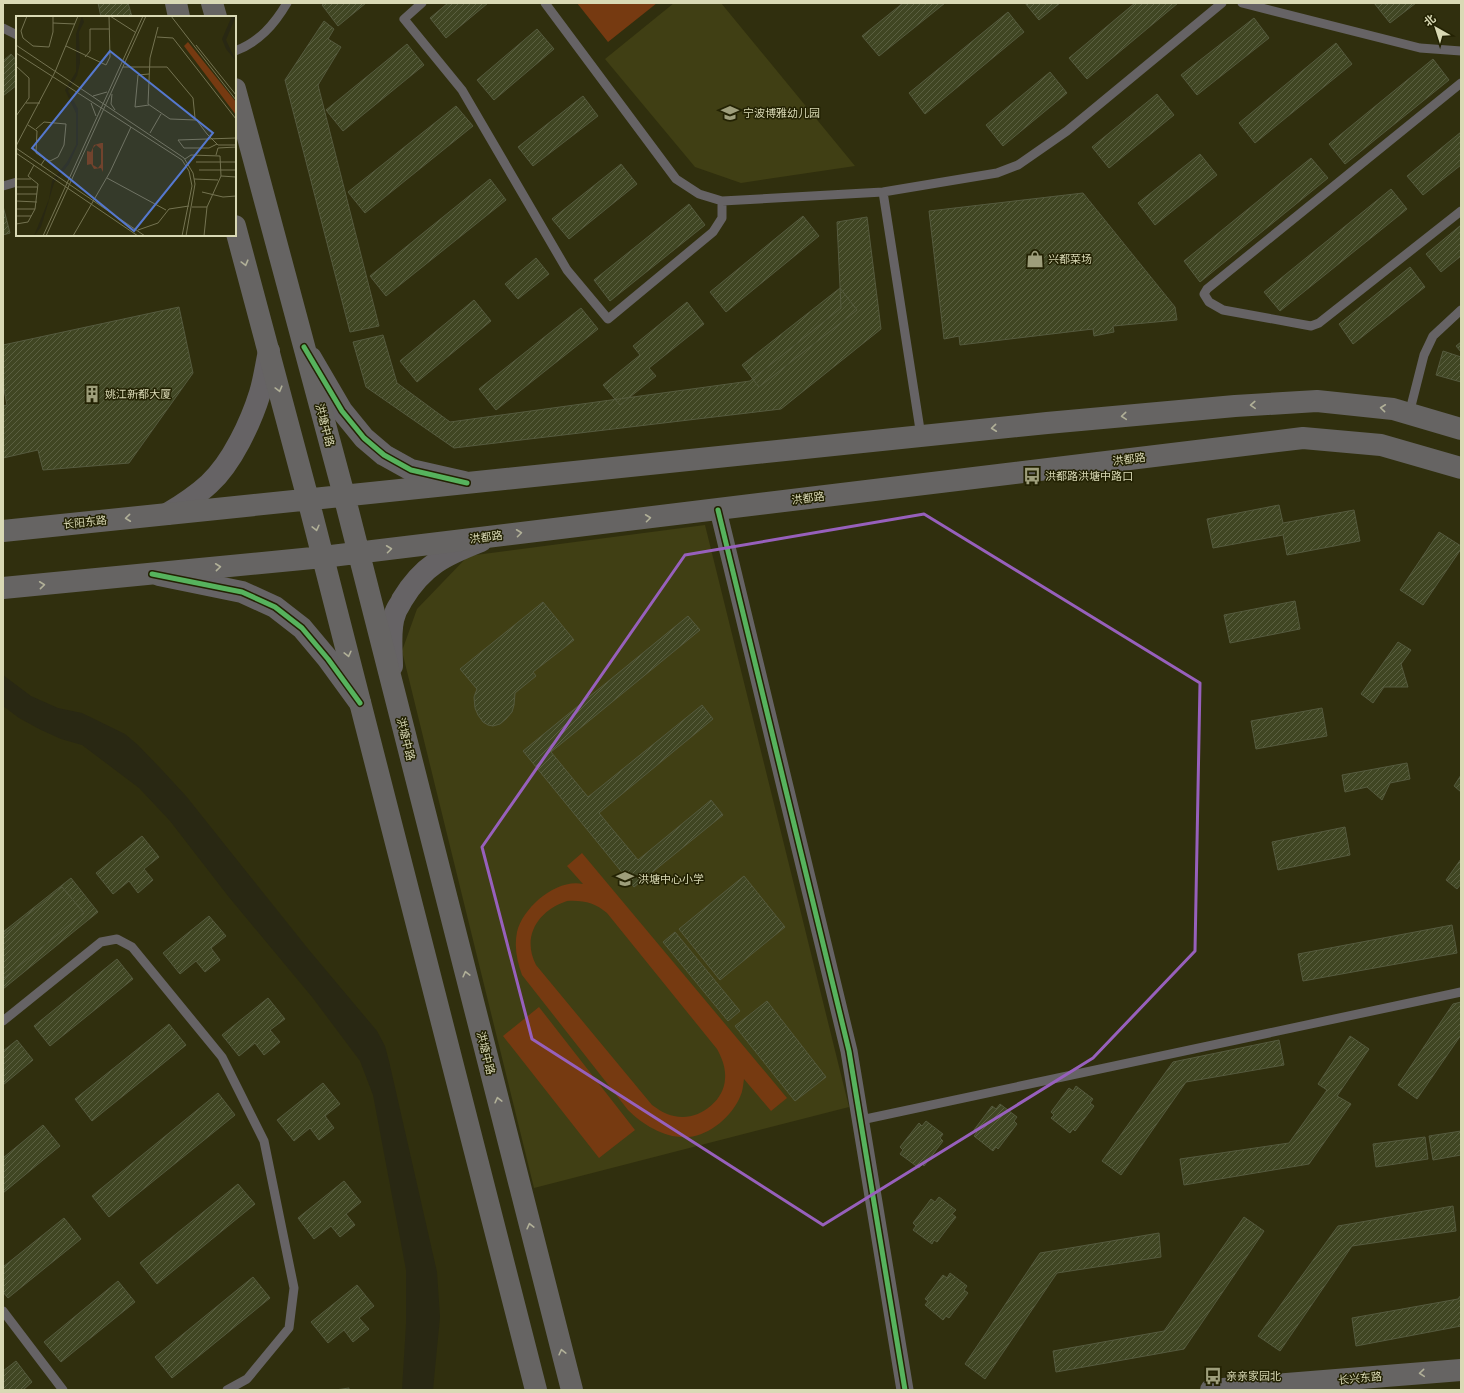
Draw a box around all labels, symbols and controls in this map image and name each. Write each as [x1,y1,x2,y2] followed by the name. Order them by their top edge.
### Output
[1416,8,1456,48] north arrow
[1421,11,1438,29] text: 北
[16,16,236,236] inset map
[720,103,740,123] school or university icon: 宁波博雅幼儿园
[743,106,820,120] place label: 宁波博雅幼儿园
[1025,249,1045,269] shop icon: 兴都菜场
[1048,252,1092,266] place label: 兴都菜场
[240,260,249,267] one-way arrow
[82,384,102,404] building icon: 姚江新都大厦
[274,386,282,392] one-way arrow
[105,387,171,401] place label: 姚江新都大厦
[1250,400,1256,409] one-way arrow
[313,402,337,448] street label: 洪塘中路
[1380,404,1386,413] one-way arrow
[1121,411,1127,420] one-way arrow
[991,423,997,432] one-way arrow
[1112,450,1146,468] street label: 洪都路
[1022,466,1042,486] bus stop icon: 洪都路洪塘中路口
[1045,469,1133,483] place label: 洪都路洪塘中路口
[791,489,825,507] street label: 洪都路
[62,513,108,531] street label: 长阳东路
[125,513,131,522] one-way arrow
[645,514,651,523] one-way arrow
[311,525,319,531] one-way arrow
[469,528,503,546] street label: 洪都路
[515,529,522,538] one-way arrow
[386,545,393,554] one-way arrow
[215,563,221,572] one-way arrow
[39,580,45,589] one-way arrow
[343,650,352,657] one-way arrow
[394,716,418,762] street label: 洪塘中路
[615,869,635,889] school or university icon: 洪塘中心小学
[638,872,704,886] place label: 洪塘中心小学
[462,971,471,978] one-way arrow
[474,1030,498,1076] street label: 洪塘中路
[494,1097,503,1104] one-way arrow
[526,1223,535,1230] one-way arrow
[559,1349,567,1355] one-way arrow
[1203,1366,1223,1386] bus stop icon: 亲亲家园北
[1419,1368,1425,1377] one-way arrow
[1226,1369,1281,1383] place label: 亲亲家园北
[1337,1369,1383,1387] street label: 长兴东路

